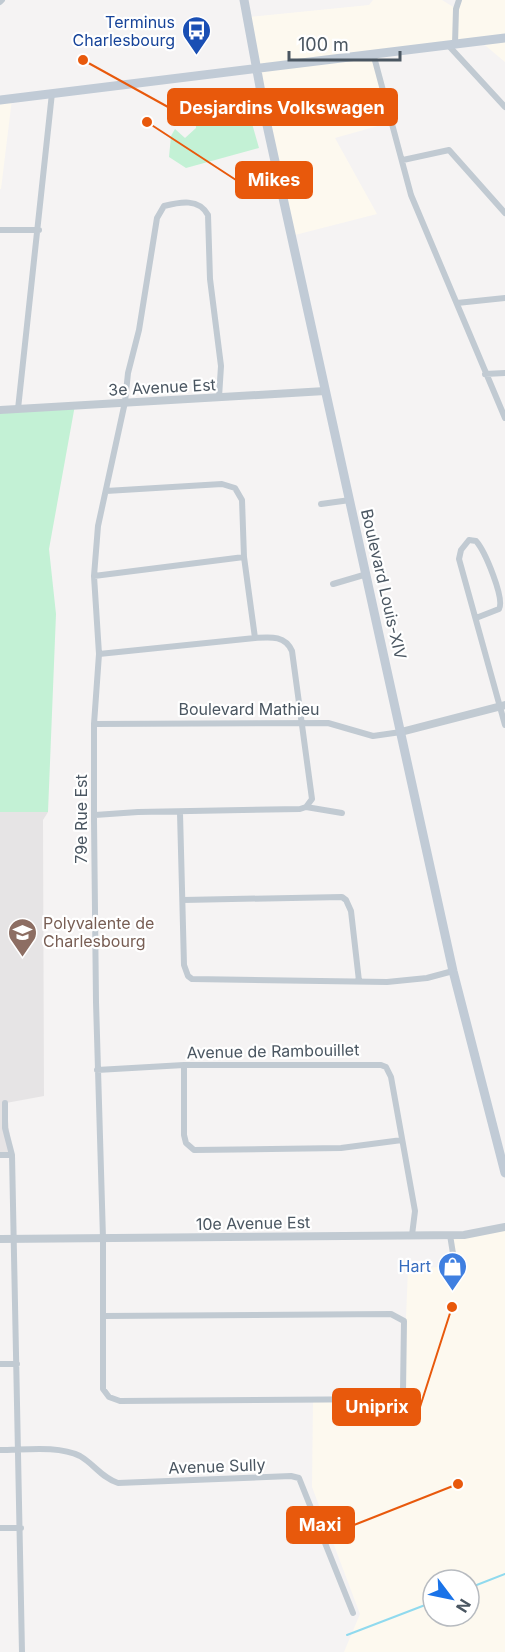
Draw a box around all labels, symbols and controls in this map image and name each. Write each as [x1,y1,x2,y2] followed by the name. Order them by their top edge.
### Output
[73,12,175,50] place label: Terminus Charlesbourg
[180,15,212,57] bus stop icon: Terminus Charlesbourg
[289,24,400,62] scale bar
[298,34,349,55] text: 100 m
[168,89,397,125] callout: Desjardins Volkswagen
[179,97,385,118] text: Desjardins Volkswagen
[236,162,312,198] callout: Mikes
[248,169,300,190] text: Mikes
[108,374,216,400] street label: 3e Avenue Est
[357,507,411,661] street label: Boulevard Louis-XIV
[178,699,320,719] street label: Boulevard Mathieu
[71,774,91,864] street label: 79e Rue Est
[43,913,154,951] place label: Polyvalente de Charlesbourg
[6,916,38,958] school or university icon: Polyvalente de Charlesbourg
[187,1039,359,1063] street label: Avenue de Rambouillet
[196,1212,310,1234] street label: 10e Avenue Est
[436,1250,468,1292] shop icon: Hart
[399,1256,431,1276] place label: Hart
[333,1389,420,1425] callout: Uniprix
[345,1396,409,1417] text: Uniprix
[168,1454,266,1478] street label: Avenue Sully
[287,1507,354,1543] callout: Maxi
[299,1514,341,1535] text: Maxi
[421,1568,481,1628] north arrow
[452,1595,475,1616] text: N

